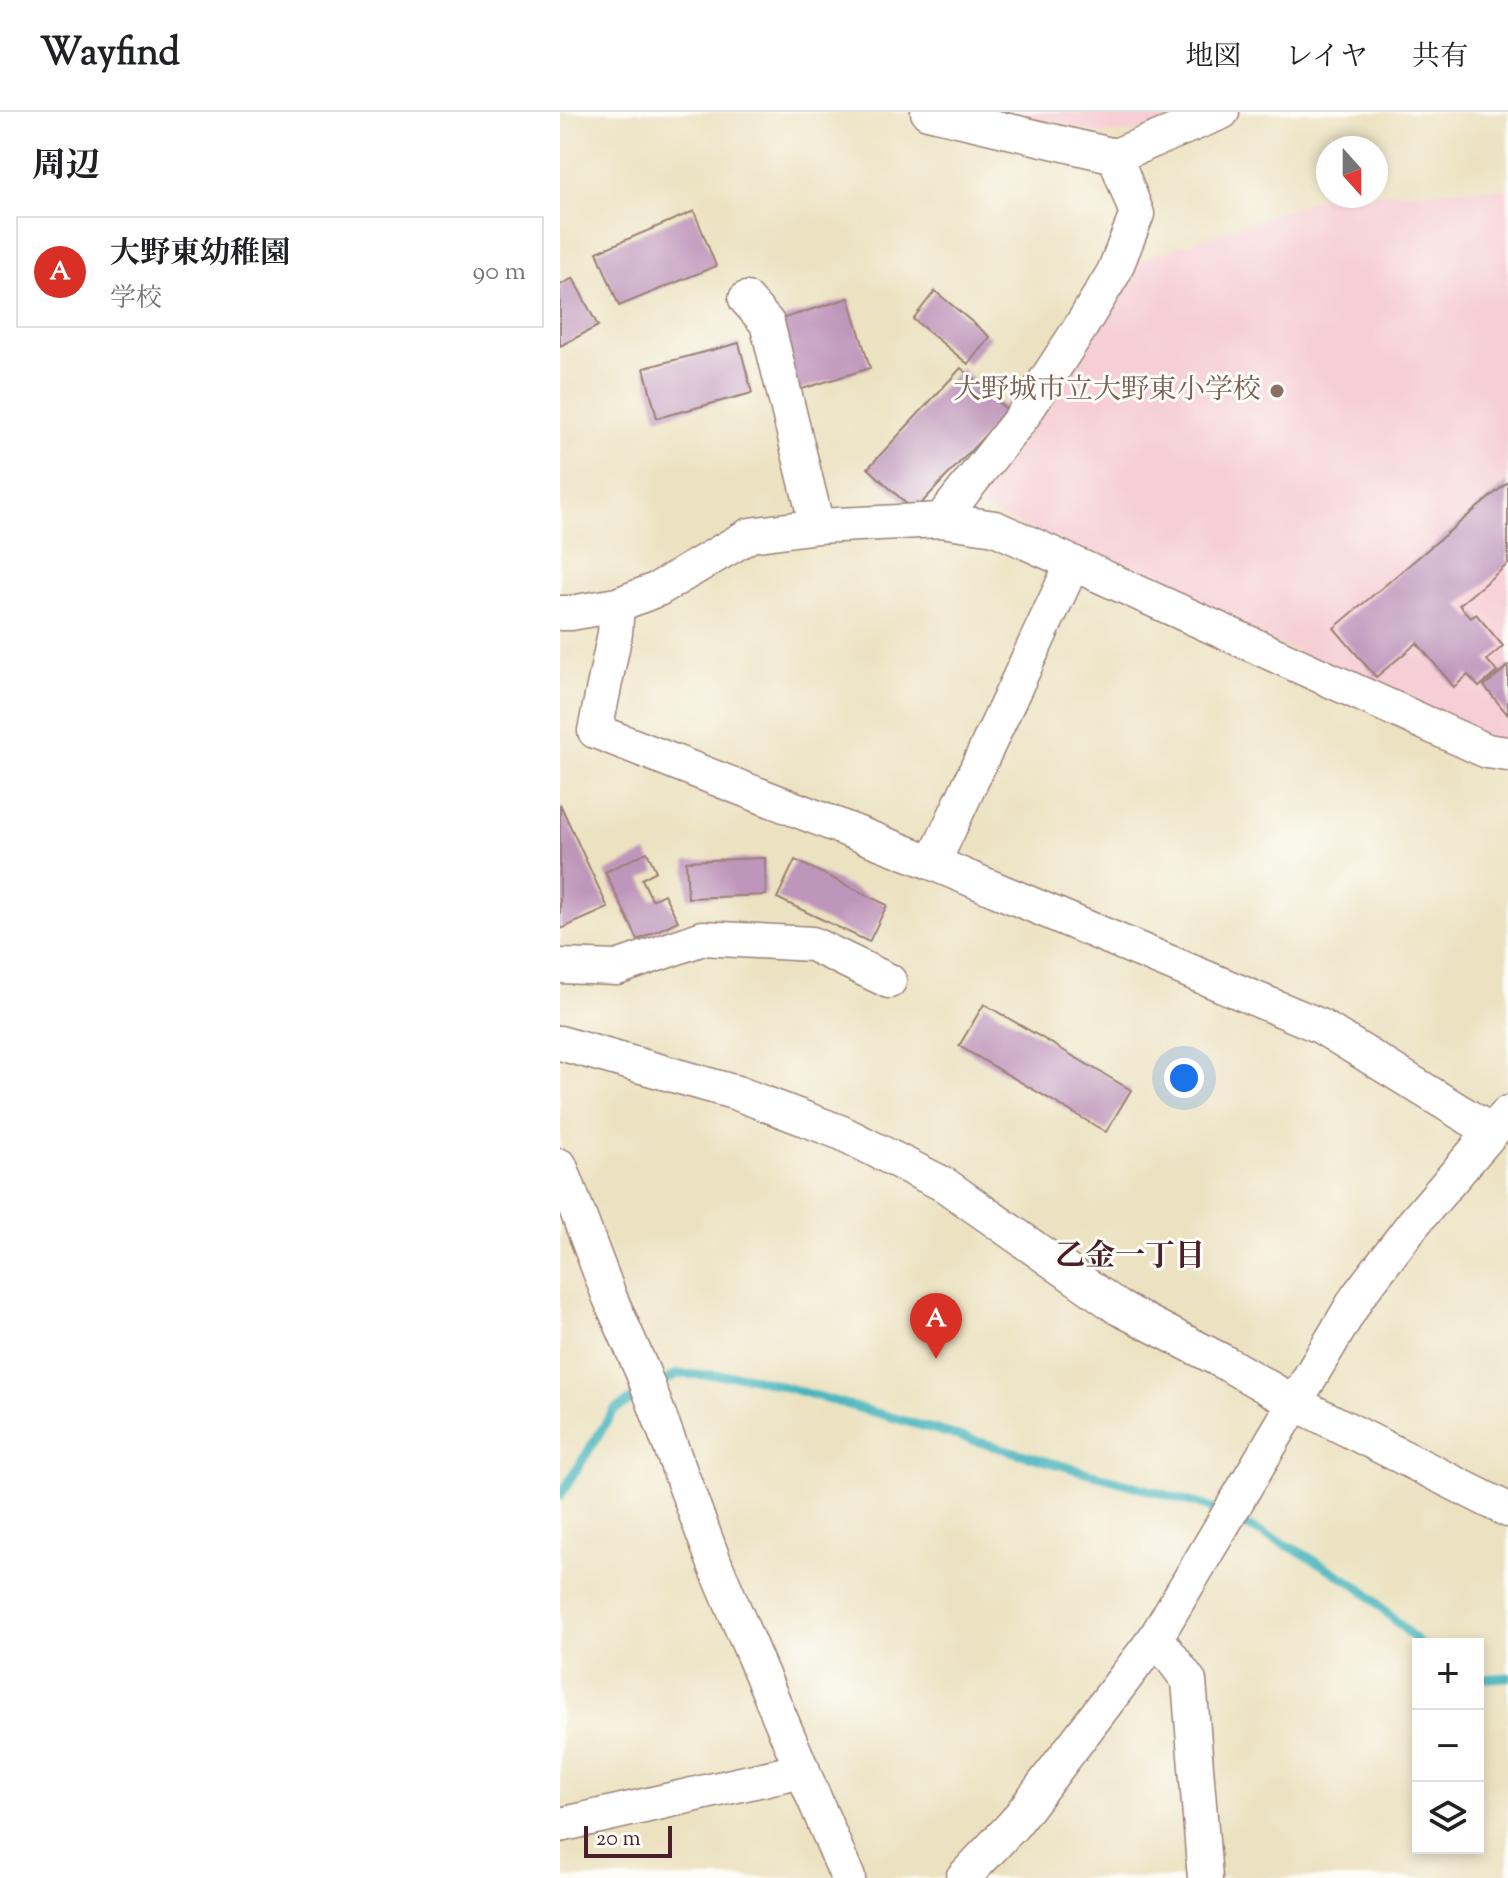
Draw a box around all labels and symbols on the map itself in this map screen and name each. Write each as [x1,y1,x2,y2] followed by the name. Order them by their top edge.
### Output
[1316,136,1388,208] north arrow
[953,371,1261,411] place label: 大野城市立大野東小学校
[1268,382,1286,400] marker: 大野城市立大野東小学校
[1164,1058,1204,1098] your location
[1055,1236,1205,1279] district label: 乙金一丁目
[910,1293,962,1359] pin: A
[584,1822,672,1858] scale bar

